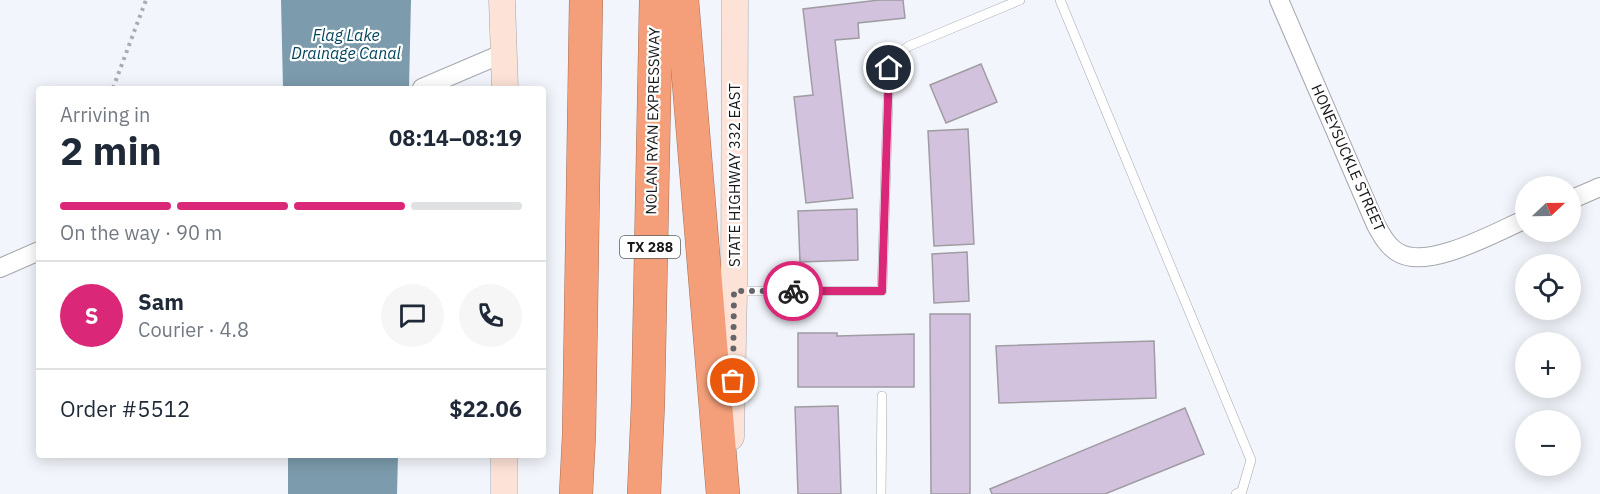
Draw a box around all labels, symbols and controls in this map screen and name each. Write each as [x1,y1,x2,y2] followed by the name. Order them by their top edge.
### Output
[291,25,402,63] water label: Flag Lake Drainage Canal
[641,27,664,215] street label: NOLAN RYAN EXPRESSWAY
[863,42,914,93] pin
[872,51,905,84] icon: home
[1307,81,1390,235] street label: HONEYSUCKLE STREET
[725,83,744,267] street label: STATE HIGHWAY 332 EAST
[60,101,150,128] text: Arriving in
[389,123,522,152] text: 08:14–08:19
[60,125,162,176] text: 2 min
[1515,176,1581,242] north arrow
[1515,176,1581,476] map controls
[60,219,222,246] text: On the way · 90 m
[620,236,680,258] road number: TX 288
[1515,254,1581,320] button: locate
[763,261,823,321] courier
[777,275,810,308] icon: bike
[381,284,444,347] button: chat
[459,284,522,347] button: phone
[138,287,184,316] text: Sam
[85,301,98,330] text: S
[138,316,249,343] text: Courier · 4.8
[1515,332,1581,398] button: +
[707,355,758,406] pin
[716,364,749,397] icon: bag
[60,394,190,423] text: Order #5512
[449,394,522,423] text: $22.06
[1515,410,1581,476] button: −

